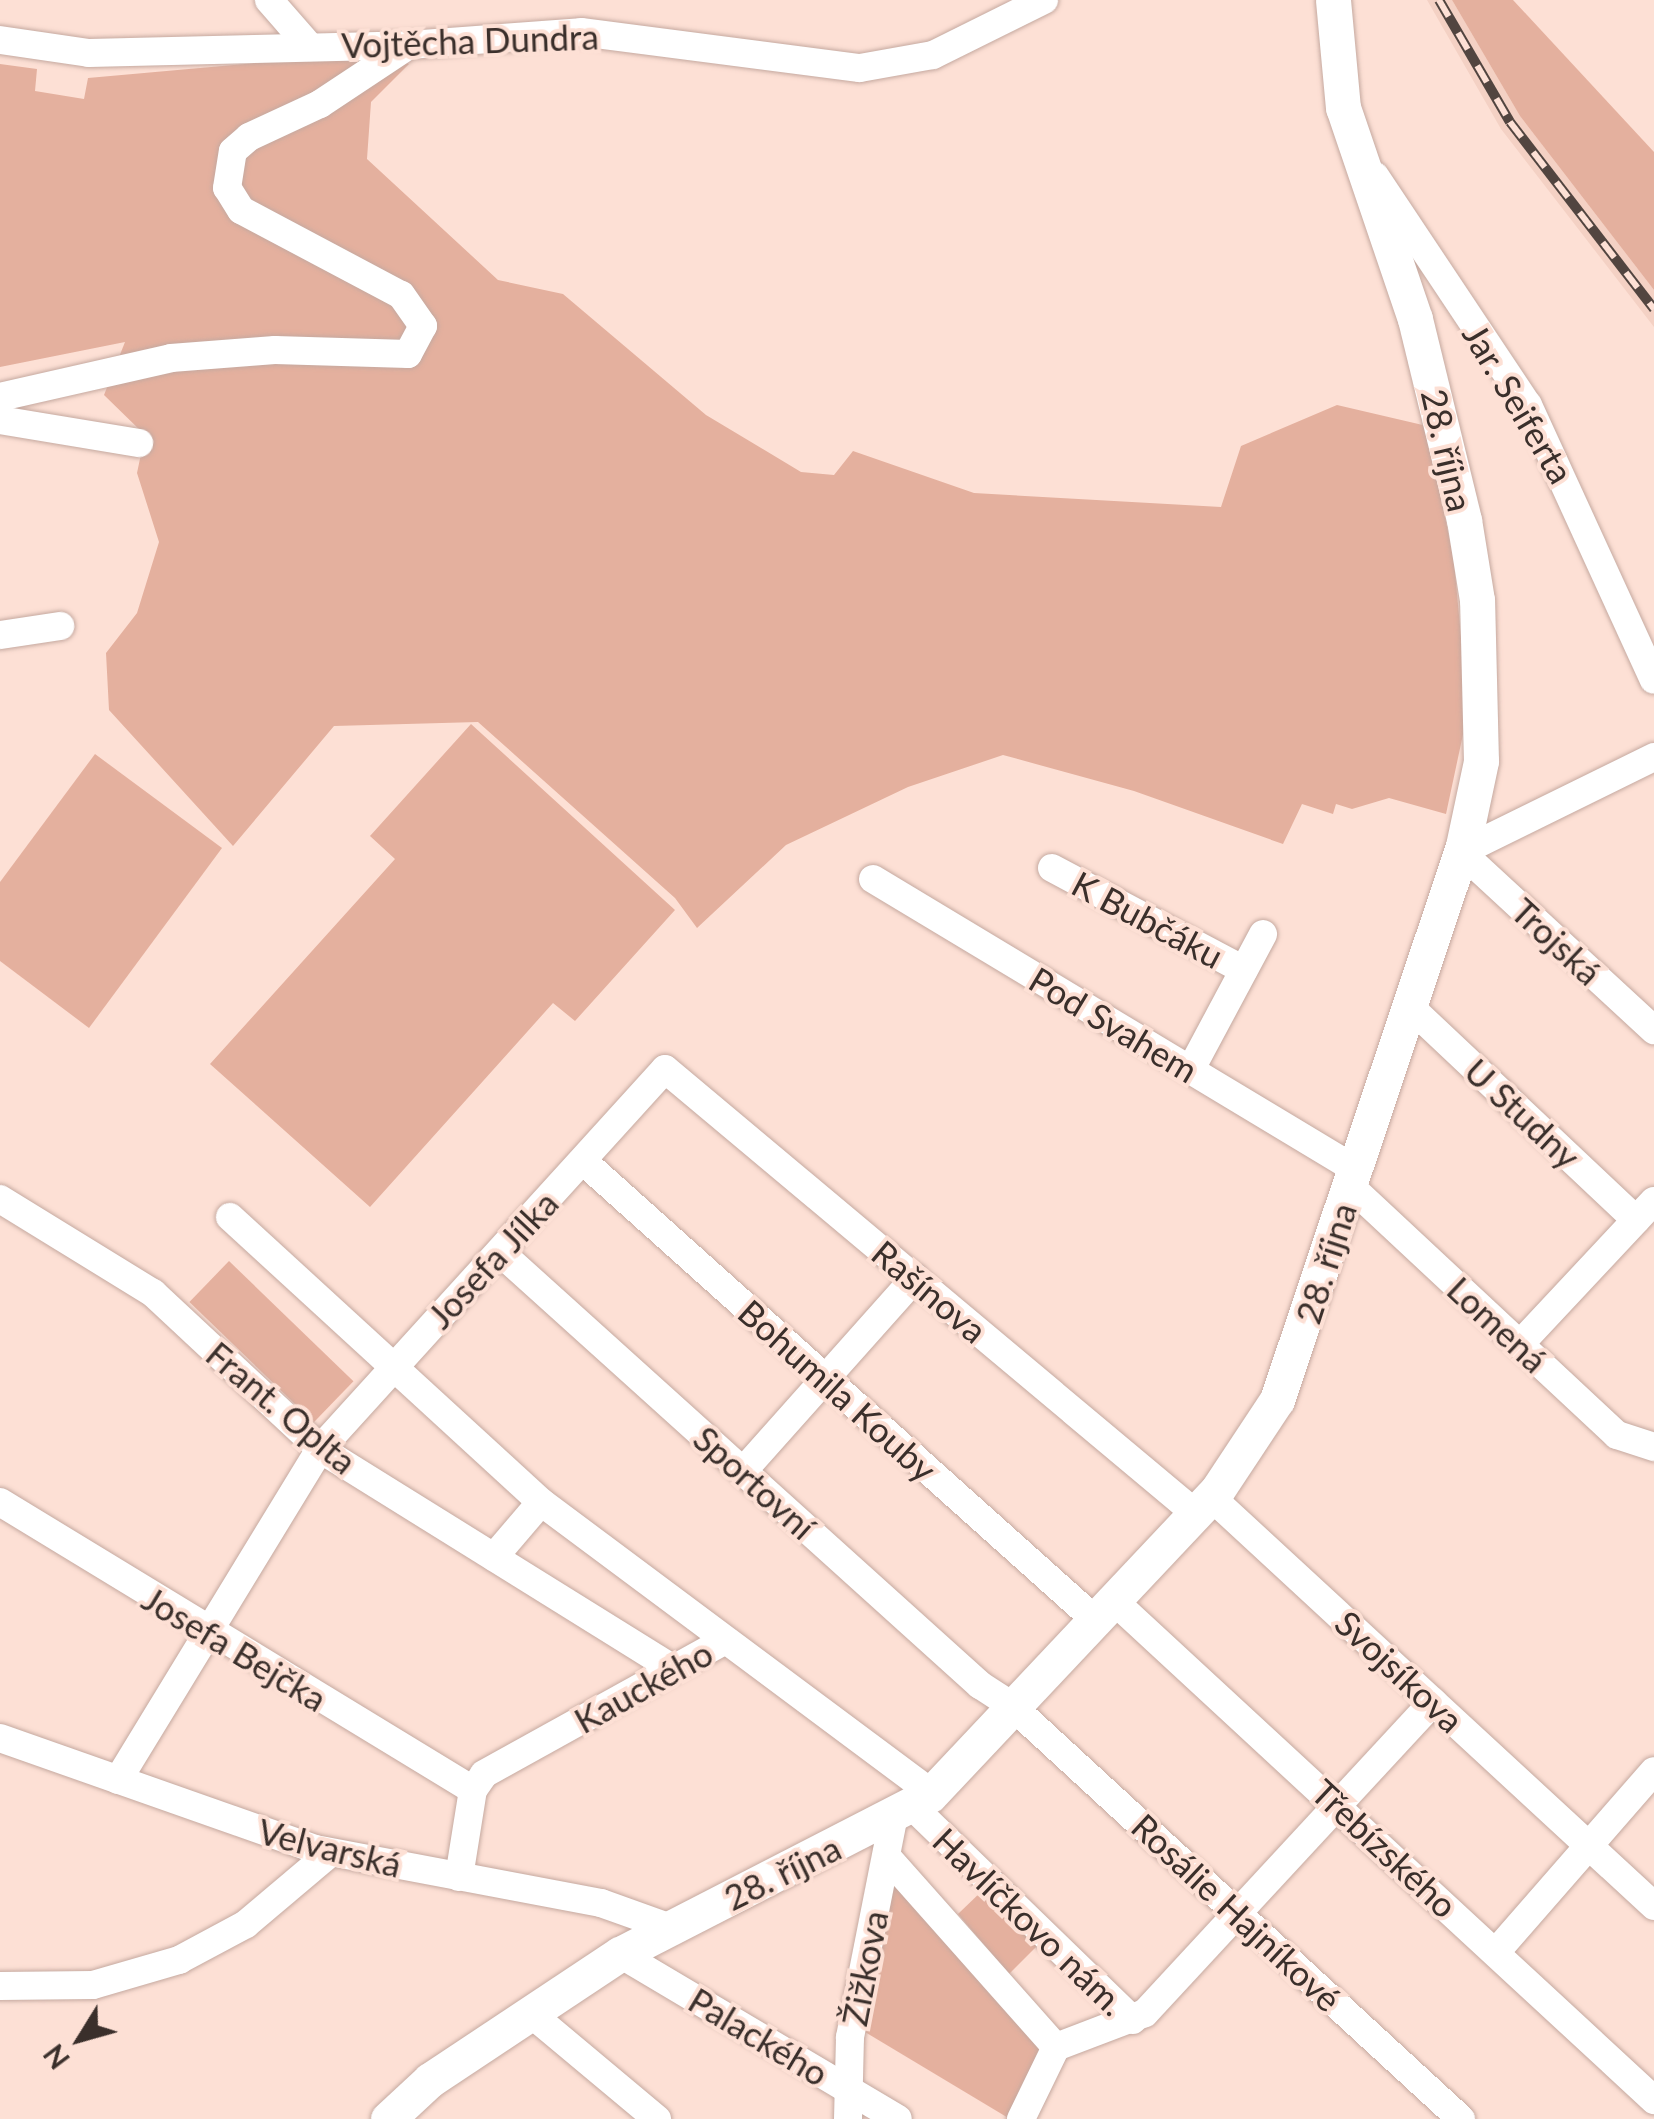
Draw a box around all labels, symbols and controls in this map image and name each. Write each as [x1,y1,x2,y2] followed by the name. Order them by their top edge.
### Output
[341,15,599,65] street label: Vojtěcha Dundra
[1455,316,1583,490] street label: Jar. Seiferta
[1414,385,1482,515] street label: 28. října
[1065,862,1231,976] street label: K Bubčáku
[1503,889,1611,993] street label: Trojská
[1022,957,1206,1091] street label: Pod Svahem
[1457,1049,1589,1177] street label: U Studny
[418,1181,566,1337] street label: Josefa Jílka
[1286,1197,1364,1329] street label: 28. října
[864,1231,996,1351] street label: Rašínova
[1440,1267,1556,1381] street label: Lomená
[731,1290,945,1490] street label: Bohumila Kouby
[199,1332,365,1482] street label: Frant. Oplta
[686,1417,824,1547] street label: Sportovní
[135,1577,335,1719] street label: Josefa Bejčka
[1327,1601,1473,1741] street label: Svojsíkova
[567,1631,719,1741] street label: Kauckého
[1304,1770,1466,1926] street label: Třebízského
[1124,1805,1350,2019] street label: Rosálie Hajníkové
[254,1809,406,1885] street label: Velvarská
[925,1819,1135,2023] street label: Havlíčkovo nám.
[717,1826,847,1918] street label: 28. října
[832,1907,896,2029] street label: Žižkova
[682,1978,836,2094] street label: Palackého
[30,1989,130,2089] north arrow
[36,2038,76,2076] text: N

